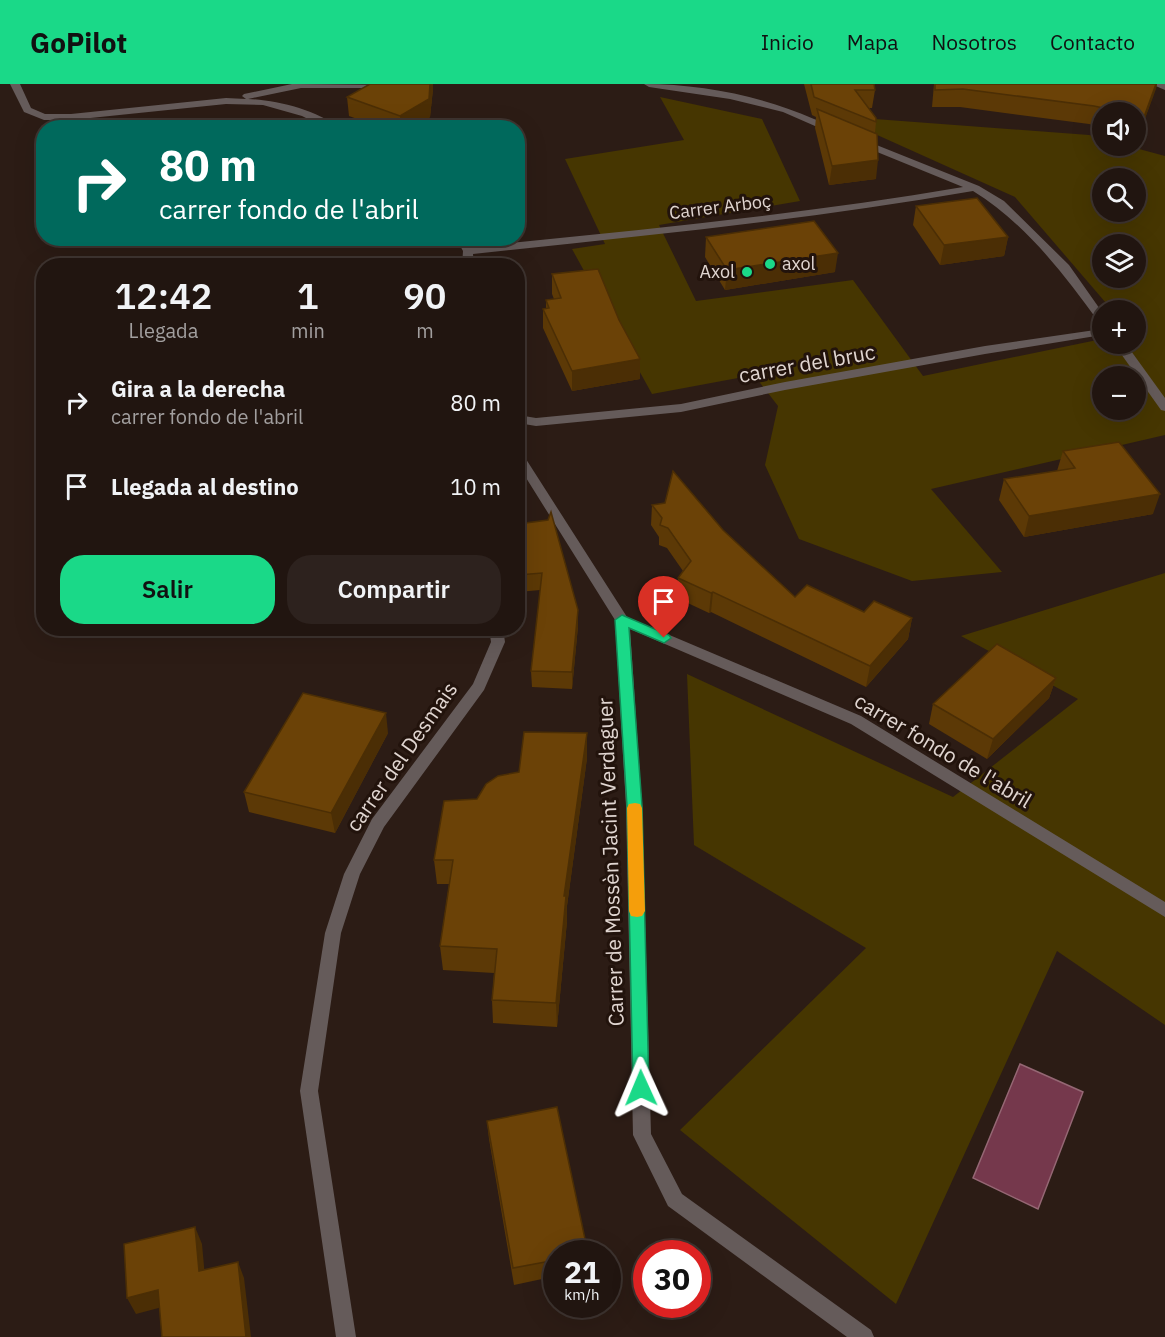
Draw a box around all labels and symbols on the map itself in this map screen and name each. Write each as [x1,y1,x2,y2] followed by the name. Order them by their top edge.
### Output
[668,189,772,224] street label: Carrer Arboç
[782,252,816,275] place label: axol
[763,257,777,271] marker: axol
[700,260,735,283] place label: Axol
[740,265,754,279] marker: Axol
[736,337,877,389] street label: carrer del bruc
[638,576,689,638] pin
[339,676,463,837] street label: carrer del Desmais
[850,686,1038,814] street label: carrer fondo de l'abril
[590,697,630,1027] street label: Carrer de Mossèn Jacint Verdaguer
[609,1056,673,1120] position arrow
[633,1240,711,1318] speed limit sign: 30

